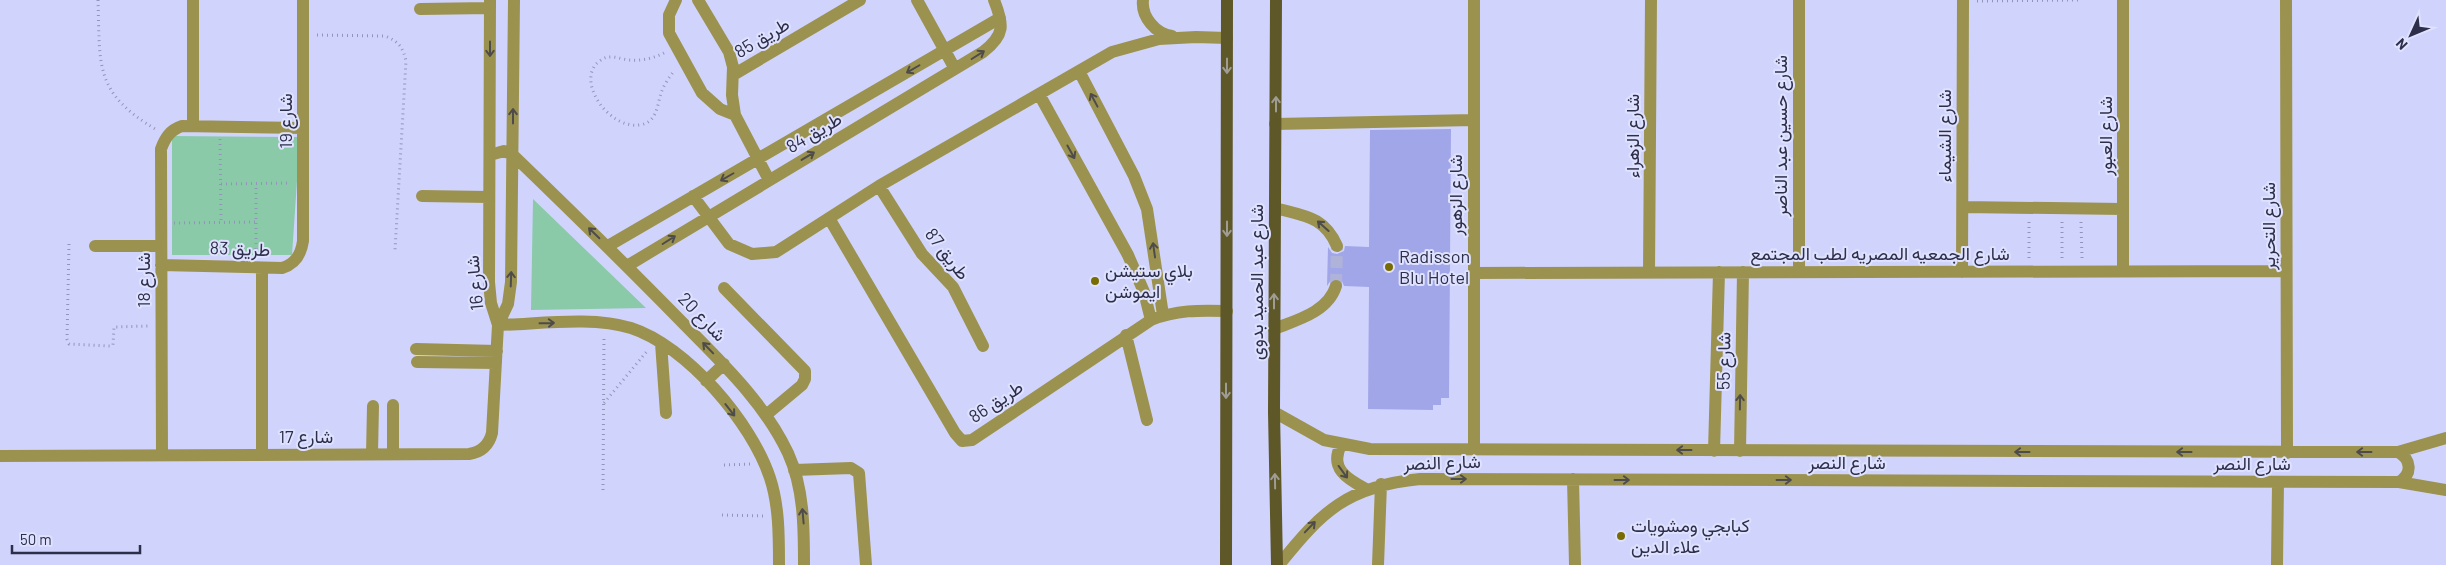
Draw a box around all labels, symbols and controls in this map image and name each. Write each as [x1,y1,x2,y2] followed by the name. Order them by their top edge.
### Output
[2386,10,2436,60] north arrow
[730,12,794,63] street label: طريق 85
[2392,35,2411,54] text: N
[485,40,495,56] one-way arrow
[970,50,984,60] one-way arrow
[1769,55,1793,218] street label: شارع حسين عبد الناصر
[1222,58,1232,74] one-way arrow
[906,64,920,74] one-way arrow
[1933,89,1957,183] street label: شارع الشيماء
[274,93,298,149] street label: شارع 19
[1089,93,1098,108] one-way arrow
[1621,94,1645,178] street label: شارع الزهراء
[1271,96,1280,112] one-way arrow
[2094,96,2118,177] street label: شارع العبور
[782,107,846,158] street label: طريق 84
[508,108,518,124] one-way arrow
[1067,144,1077,159] one-way arrow
[801,151,815,161] one-way arrow
[1444,154,1468,237] street label: شارع الزهور
[720,172,734,182] one-way arrow
[2257,182,2281,271] street label: شارع التحرير
[1245,204,1269,360] street label: شارع عبد الحميد بدوى
[1222,220,1232,236] one-way arrow
[1317,221,1330,232] one-way arrow
[920,223,975,284] street label: طريق 87
[588,227,600,239] one-way arrow
[662,235,676,246] one-way arrow
[209,236,271,261] street label: طريق 83
[1149,242,1159,258] one-way arrow
[1750,242,2010,266] street label: شارع الجمعيه المصريه لطب المجتمع
[1399,245,1470,288] place label: Radisson Blu Hotel
[132,252,156,308] street label: شارع 18
[461,254,489,312] street label: شارع 16
[1105,259,1193,303] place label: بلاي ستيشن ايموشن
[1383,261,1395,273] marker: Radisson Blu Hotel
[506,271,516,287] one-way arrow
[1089,275,1101,287] marker: بلاي ستيشن ايموشن
[673,287,731,347] street label: شارع 20
[1269,294,1279,310] one-way arrow
[538,319,554,328] one-way arrow
[1711,332,1737,390] street label: شارع 55
[702,342,714,355] one-way arrow
[964,375,1027,428] street label: طريق 86
[1221,382,1231,399] one-way arrow
[1736,394,1745,410] one-way arrow
[724,403,735,416] one-way arrow
[279,425,333,449] street label: شارع 17
[1677,445,1693,455] one-way arrow
[2014,447,2030,457] one-way arrow
[2177,447,2193,457] one-way arrow
[2357,447,2373,457] one-way arrow
[1402,450,1481,476] street label: شارع النصر
[1807,451,1886,475] street label: شارع النصر
[2212,452,2291,476] street label: شارع النصر
[1338,465,1348,479] one-way arrow
[1270,474,1280,490] one-way arrow
[1450,474,1467,484] one-way arrow
[1613,475,1629,484] one-way arrow
[1776,475,1792,485] one-way arrow
[798,509,807,525] one-way arrow
[1631,514,1750,558] place label: كبابجي ومشويات علاء الدين
[1304,521,1316,534] one-way arrow
[12,522,140,554] scale bar
[20,530,52,548] text: 50 m
[1615,530,1627,542] marker: كبابجي ومشويات علاء الدين

